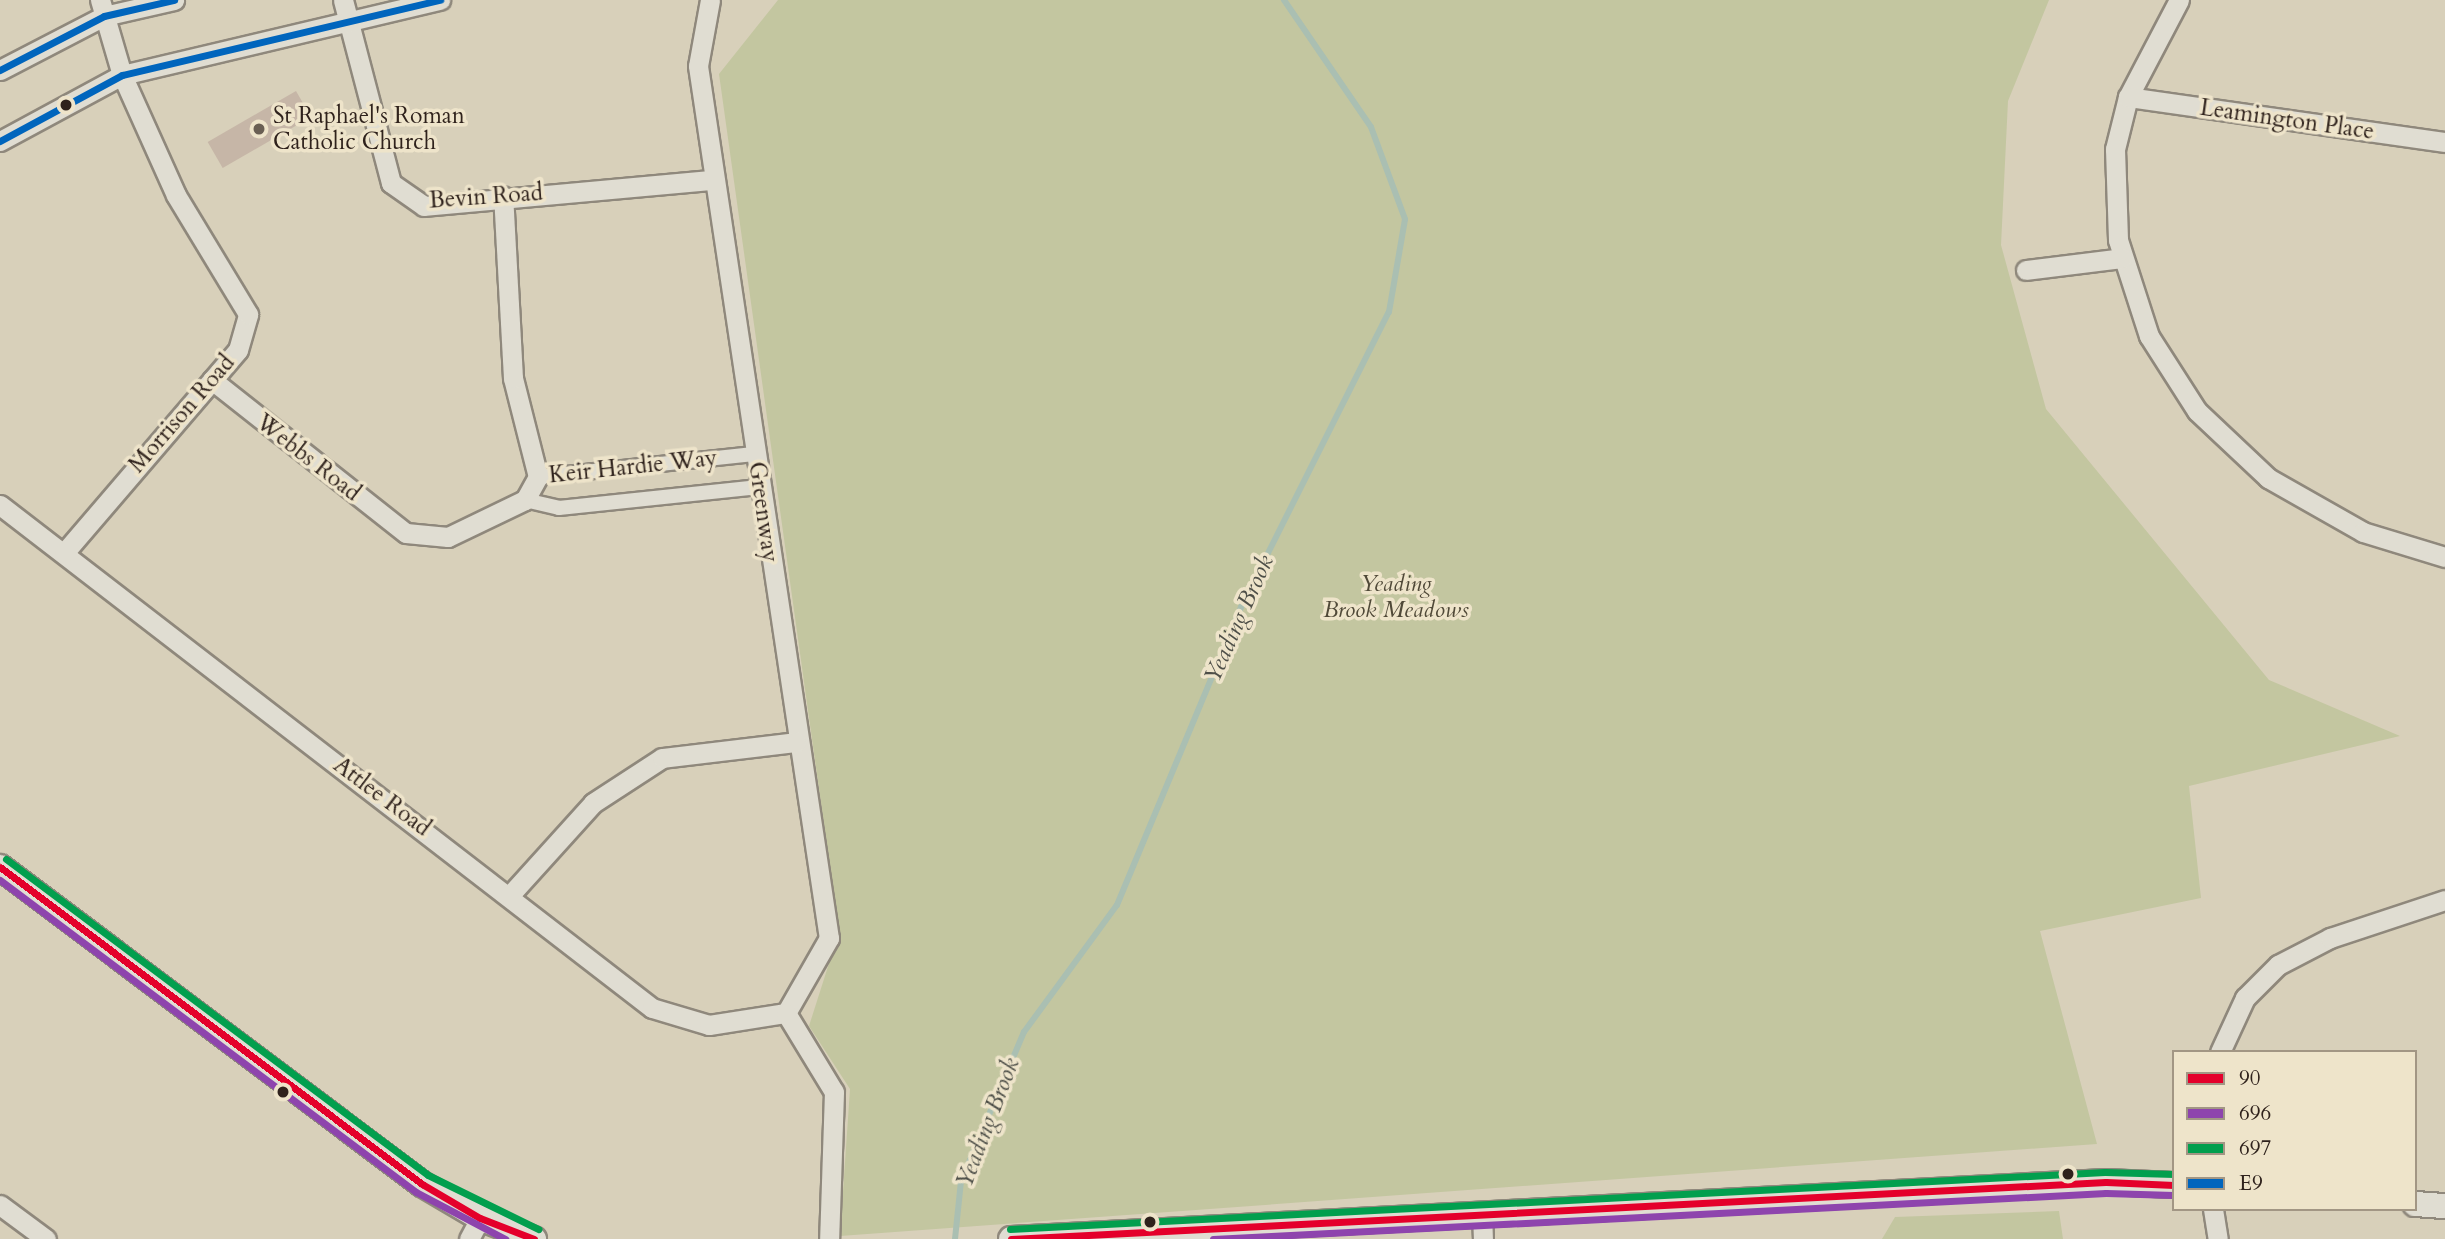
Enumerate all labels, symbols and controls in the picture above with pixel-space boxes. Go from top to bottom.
street label: Leamington Place [2198,94,2376,146]
unlabelled marker [59,98,73,112]
place label: St Raphael's Roman Catholic Church [273,102,465,156]
marker: St Raphael's Roman Catholic Church [251,121,267,137]
street label: Bevin Road [428,179,544,215]
street label: Morrison Road [123,349,241,479]
street label: Webbs Road [250,409,366,507]
street label: Keir Hardie Way [548,444,718,490]
street label: Greenway [742,460,784,564]
water label: Yeading Brook [1198,551,1280,687]
park label: Yeading Brook Meadows [1323,570,1469,624]
street label: Attlee Road [328,752,436,842]
legend [2172,1050,2417,1211]
water label: Yeading Brook [950,1054,1026,1192]
text: 90 [2239,1064,2261,1093]
unlabelled marker [276,1085,290,1099]
text: 696 [2239,1099,2271,1128]
text: 697 [2239,1134,2271,1163]
unlabelled marker [2061,1167,2075,1181]
text: E9 [2239,1169,2263,1198]
unlabelled marker [1143,1215,1157,1229]

